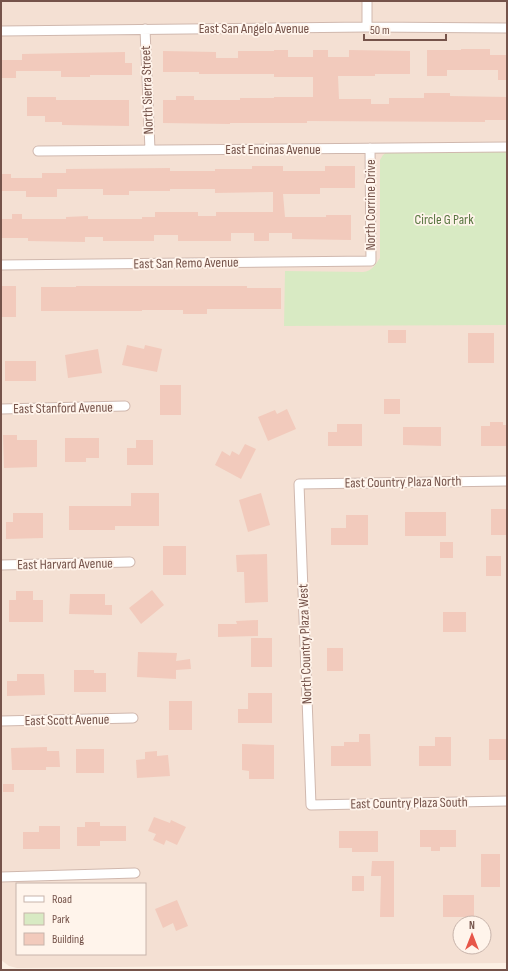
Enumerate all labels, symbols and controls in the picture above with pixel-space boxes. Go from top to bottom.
scale bar [364,16,446,42]
street label: East San Angelo Avenue [199,20,309,37]
text: 50 m [370,23,390,38]
street label: North Sierra Street [137,45,157,135]
street label: East Encinas Avenue [225,141,321,158]
street label: North Corrine Drive [362,159,379,251]
park label: Circle G Park [415,211,474,228]
street label: East San Remo Avenue [133,254,239,272]
street label: East Stanford Avenue [13,399,113,417]
street label: East Country Plaza North [344,472,462,492]
street label: East Harvard Avenue [17,555,113,573]
street label: North Country Plaza West [294,584,316,704]
street label: East Scott Avenue [24,711,110,729]
street label: East Country Plaza South [350,793,468,813]
legend [16,883,146,955]
text: Road [52,892,72,907]
text: Park [52,912,70,927]
north arrow [452,915,492,955]
text: N [469,919,475,932]
text: Building [52,932,84,947]

